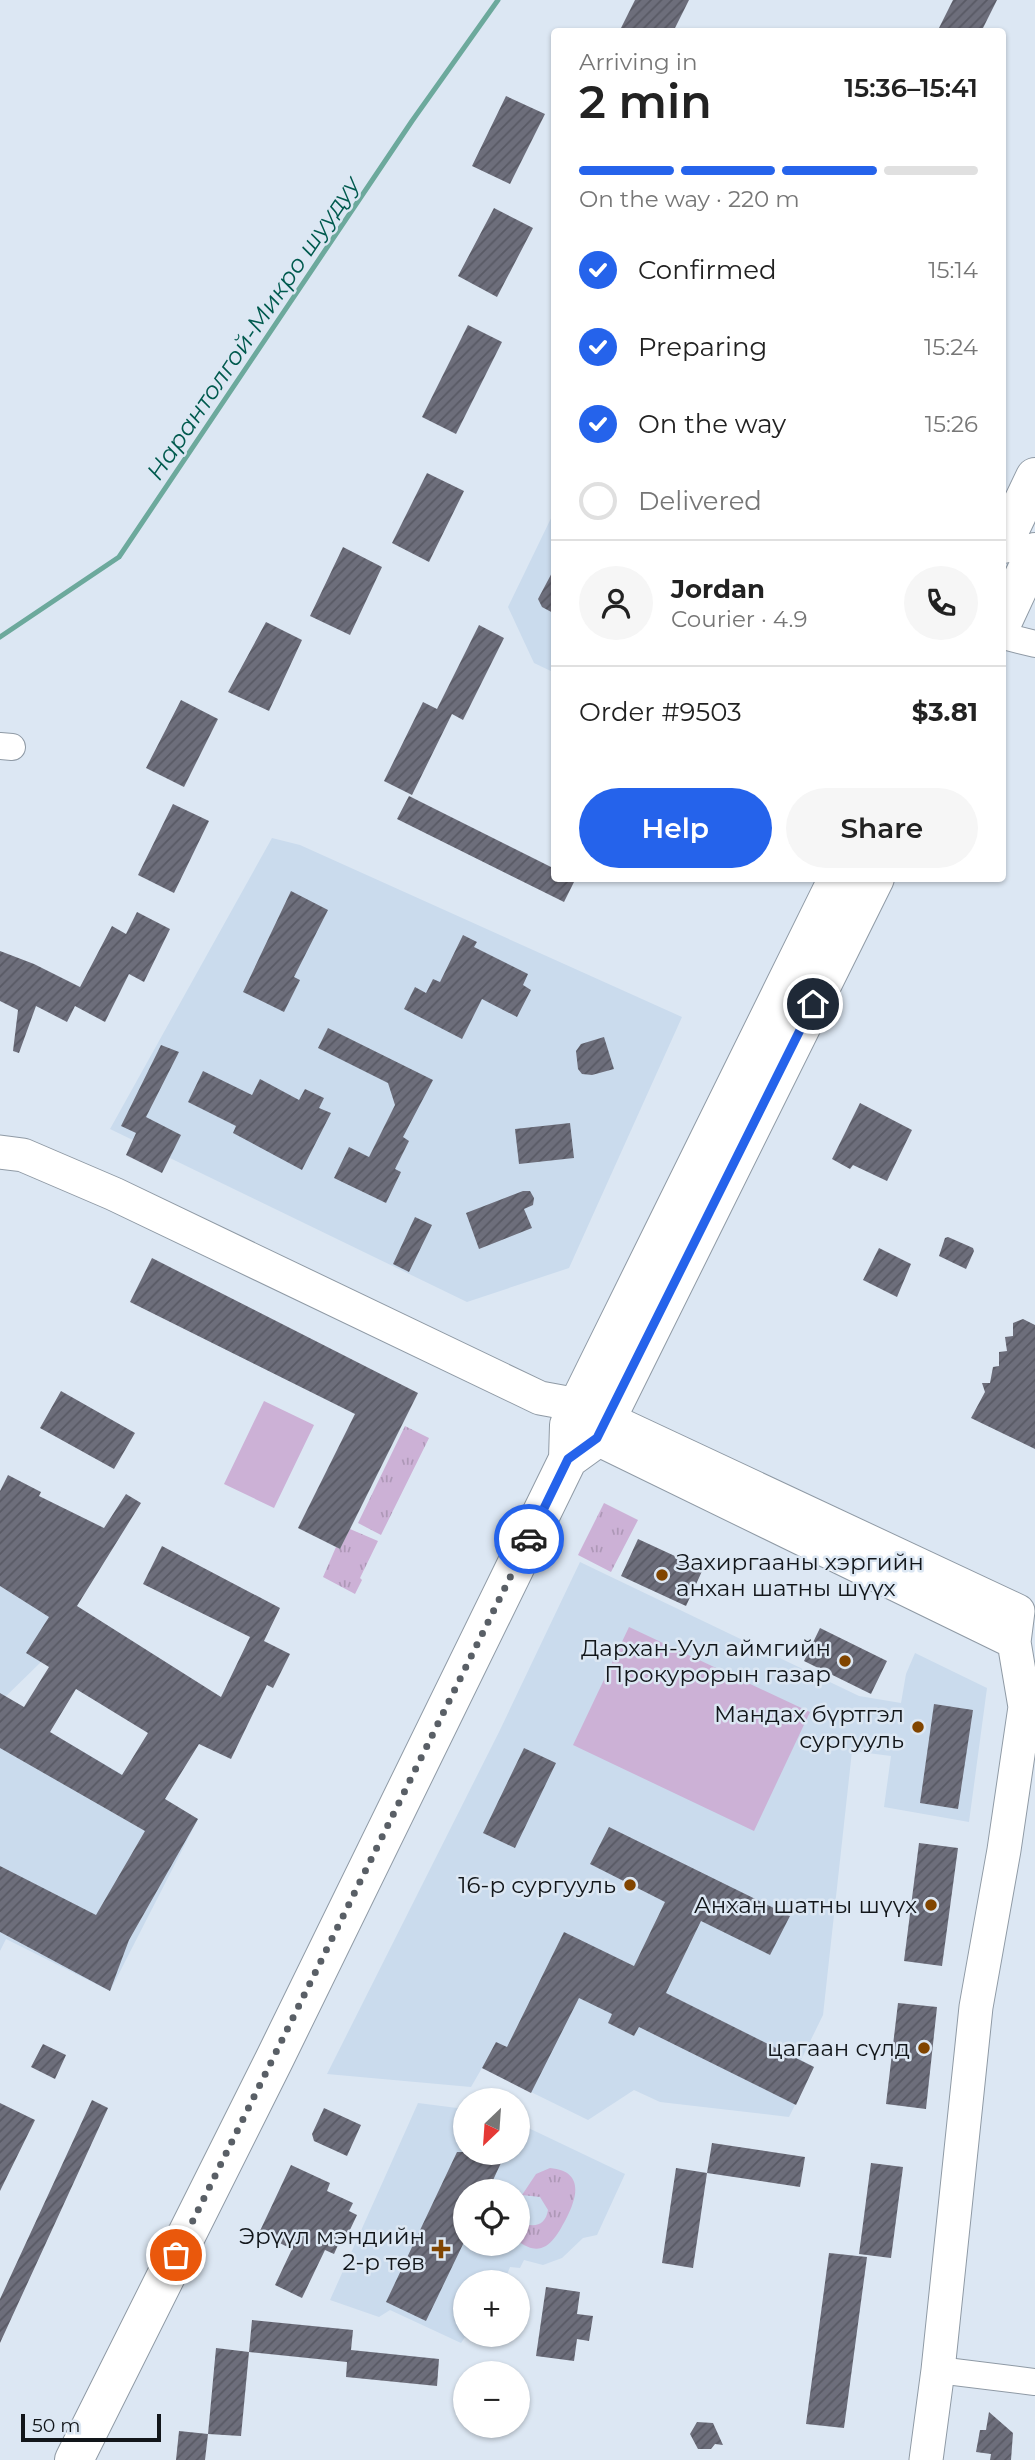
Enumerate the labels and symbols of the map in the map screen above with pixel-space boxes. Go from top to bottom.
water label: Нарантолгой-Микро шуудуу [140,169,367,485]
pin [783,974,843,1034]
courier [494,1504,564,1574]
place label: Захиргааны хэргийн анхан шатны шүүх [676,1548,924,1602]
marker: Захиргааны хэргийн анхан шатны шүүх [654,1567,670,1583]
place label: Дархан-Уул аймгийн Прокурорын газар [581,1634,831,1688]
marker: Дархан-Уул аймгийн Прокурорын газар [837,1653,853,1669]
place label: Мандах бүртгэл сургууль [714,1700,904,1754]
marker: Мандах бүртгэл сургууль [910,1719,926,1735]
place label: 16-р сургууль [458,1871,616,1899]
marker: 16-р сургууль [622,1877,638,1893]
place label: Анхан шатны шүүх [694,1891,917,1919]
marker: Анхан шатны шүүх [923,1897,939,1913]
place label: цагаан сүлд [767,2034,910,2062]
marker: цагаан сүлд [916,2040,932,2056]
north arrow [453,2088,530,2165]
place label: Эрүүл мэндийн 2-р төв [239,2222,425,2276]
pin [146,2225,206,2285]
marker: Эрүүл мэндийн 2-р төв [431,2239,451,2259]
scale bar [21,2411,161,2443]

